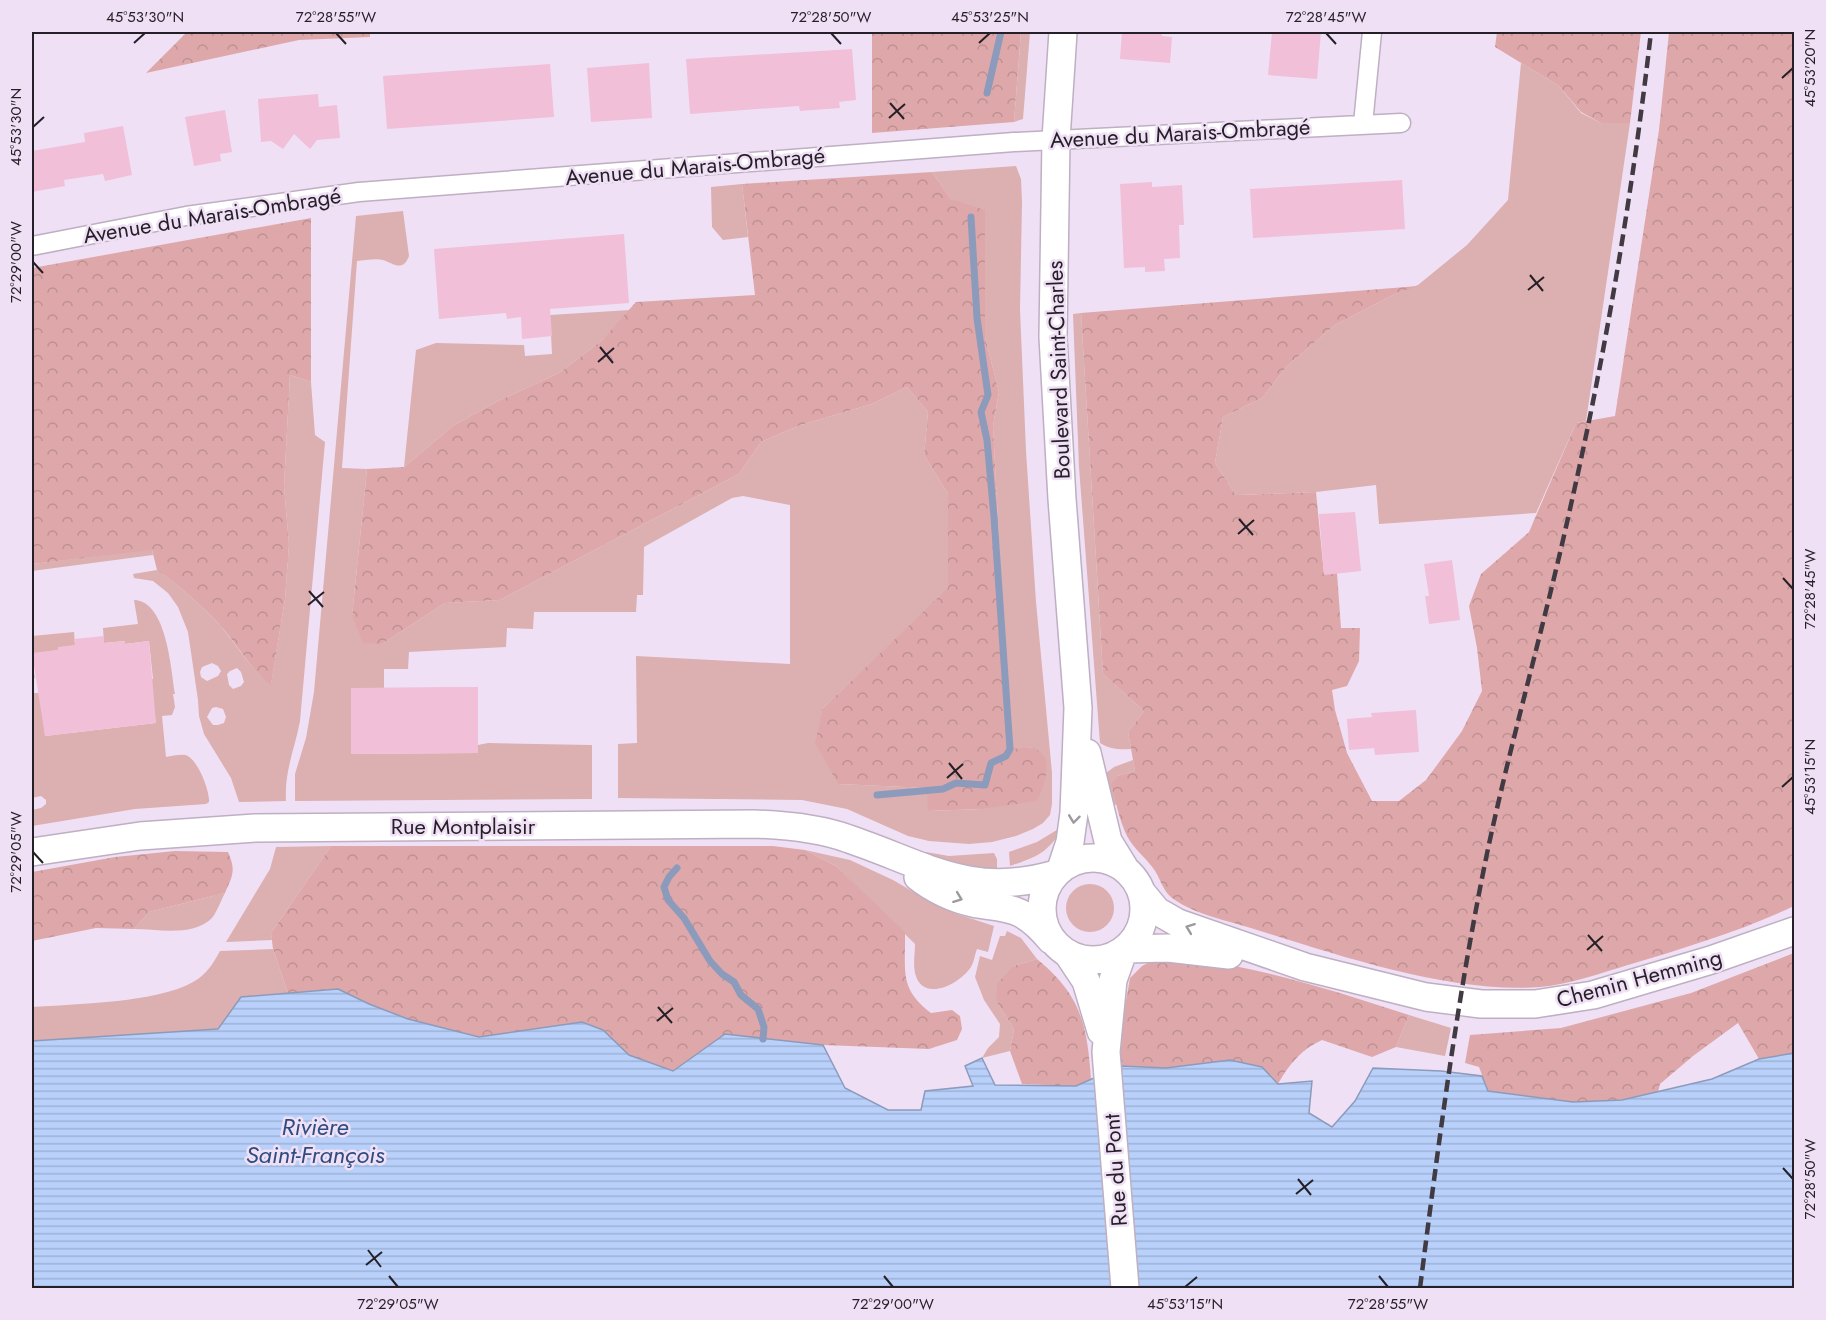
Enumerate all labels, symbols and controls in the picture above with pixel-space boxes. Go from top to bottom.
text: 45°53'30"N [106,6,184,28]
text: 72°28'55"W [296,6,376,28]
text: 72°28'50"W [791,6,872,28]
text: 45°53'25"N [951,6,1029,28]
text: 72°28'45"W [1286,6,1366,28]
text: 45°53'20"N [1799,29,1821,107]
text: 45°53'30"N [5,88,27,166]
street label: Avenue du Marais-Ombragé [1049,110,1311,156]
street label: Avenue du Marais-Ombragé [564,139,826,193]
street label: Avenue du Marais-Ombragé [81,179,343,251]
text: 72°29'00"W [5,221,27,303]
street label: Boulevard Saint-Charles [1038,260,1078,480]
text: 72°28'45"W [1799,549,1821,629]
text: 45°53'15"N [1799,739,1821,815]
street label: Rue Montplaisir [391,810,536,842]
text: 72°29'05"W [5,811,27,893]
one-way arrow [1068,814,1080,824]
one-way arrow [952,891,963,903]
one-way arrow [1185,923,1196,935]
street label: Chemin Hemming [1553,941,1725,1015]
water label: Rivière Saint-François [246,1109,385,1172]
street label: Rue du Pont [1095,1112,1135,1227]
text: 72°28'50"W [1799,1138,1821,1219]
text: 72°29'05"W [357,1293,439,1315]
text: 72°29'00"W [852,1293,934,1315]
text: 45°53'15"N [1147,1293,1223,1315]
text: 72°28'55"W [1348,1293,1428,1315]

